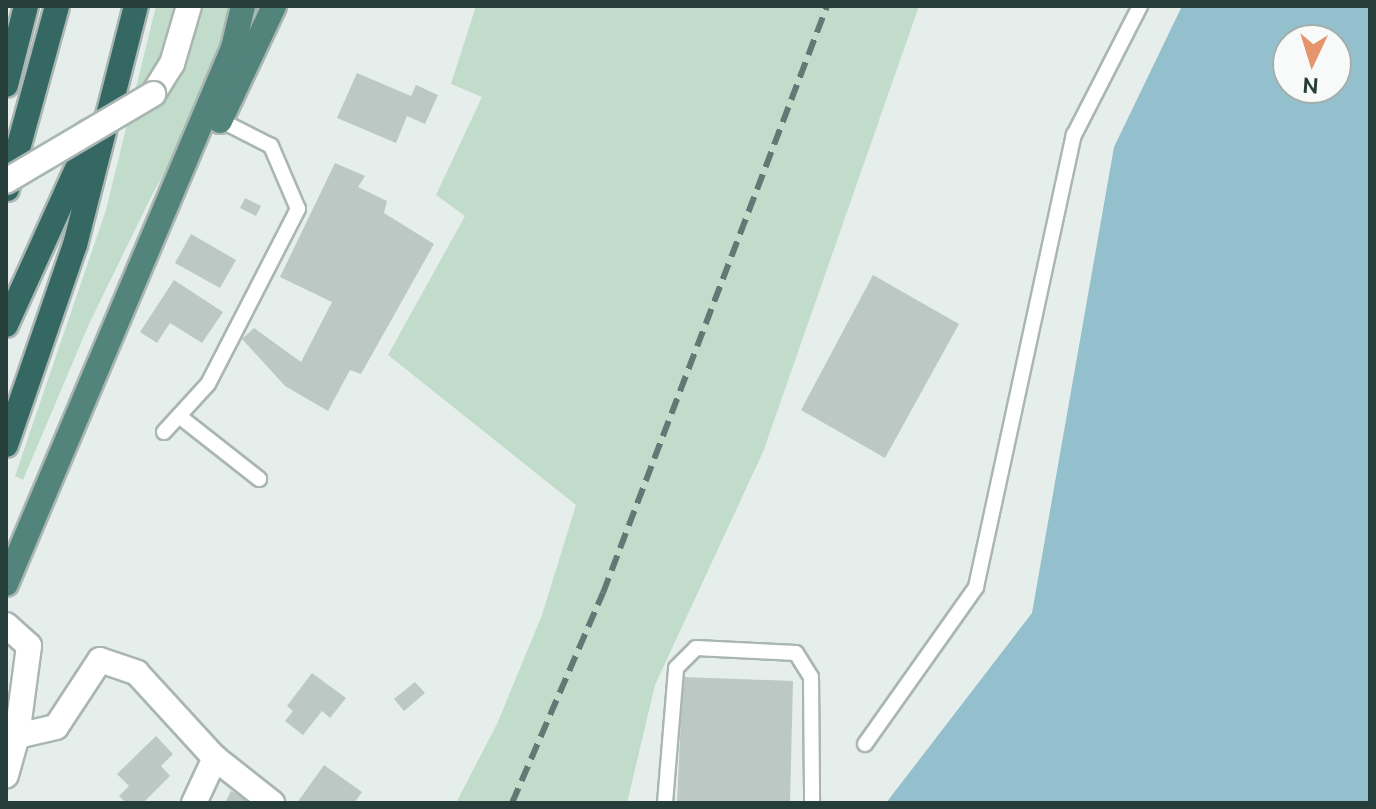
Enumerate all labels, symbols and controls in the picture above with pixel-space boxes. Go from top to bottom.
north arrow [1272,24,1352,104]
text: N [1301,73,1320,99]

